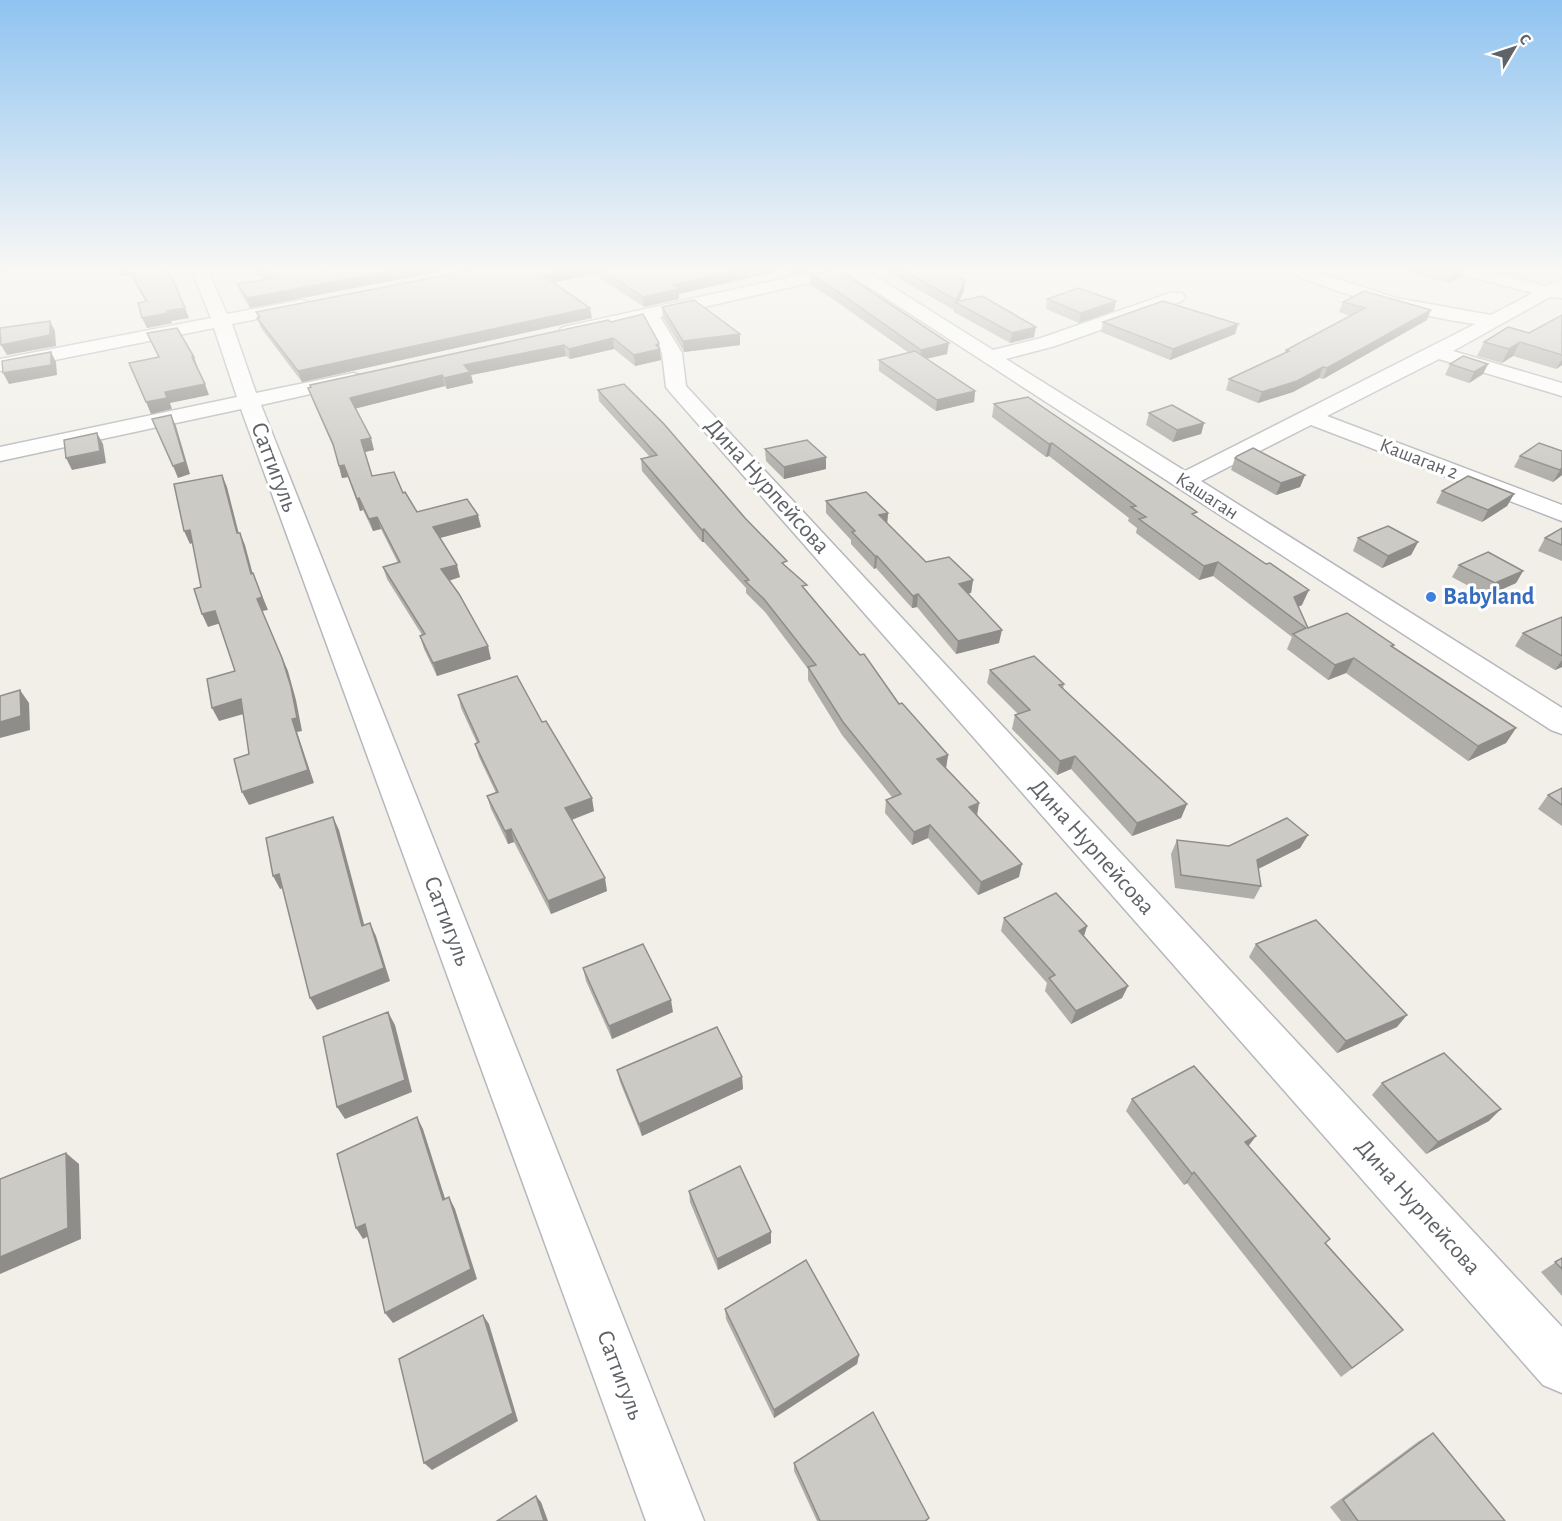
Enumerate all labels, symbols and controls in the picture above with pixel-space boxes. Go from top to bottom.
north arrow [1484,18,1544,78]
text: С [1516,31,1534,48]
street label: Дина Нурпейсова [700,414,834,559]
street label: Саттигуль [246,419,302,515]
street label: Кашаган 2 [1377,435,1461,483]
street label: Кашаган [1172,469,1242,523]
place label: Babyland [1443,585,1535,609]
marker: Babyland [1424,590,1438,604]
street label: Дина Нурпейсова [1025,775,1159,920]
street label: Саттигуль [419,873,475,969]
street label: Дина Нурпейсова [1351,1135,1485,1280]
street label: Саттигуль [592,1327,648,1423]

